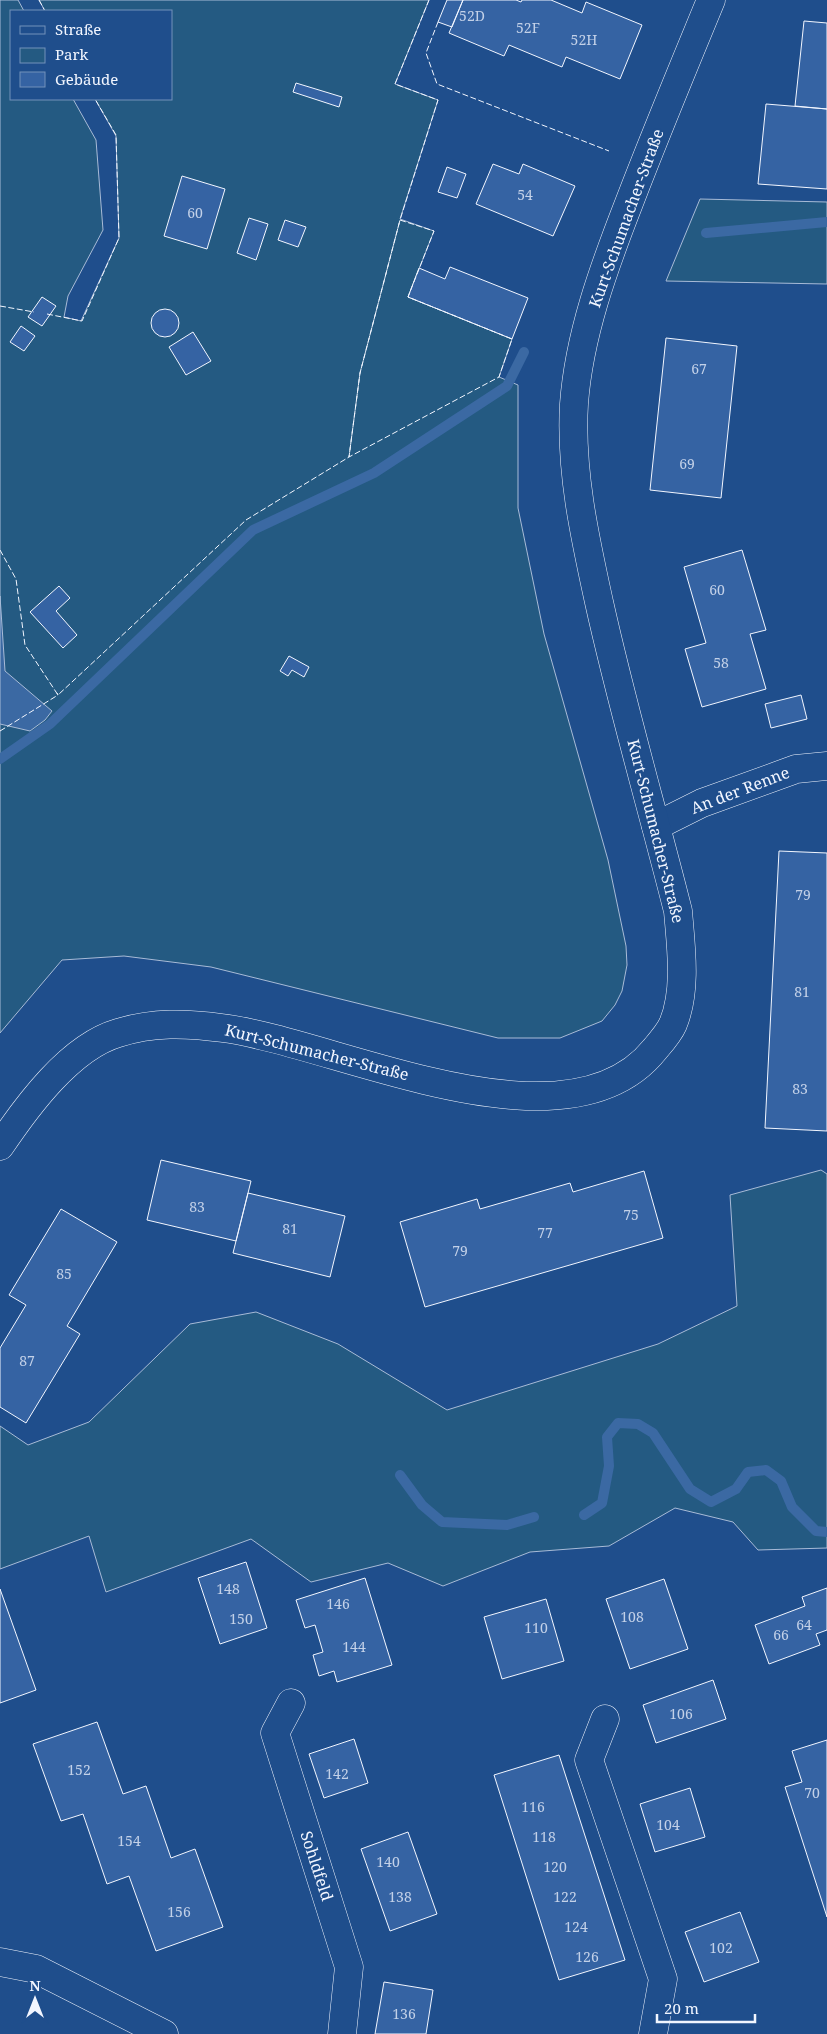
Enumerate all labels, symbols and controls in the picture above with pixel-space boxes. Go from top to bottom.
house number: 52D [459,6,485,25]
legend [10,10,172,100]
house number: 52F [516,18,540,37]
text: Straße [55,19,101,39]
house number: 52H [571,30,597,49]
text: Park [55,44,89,64]
text: Gebäude [55,69,118,89]
street label: Kurt-Schumacher-Straße [583,126,669,310]
house number: 54 [517,185,533,204]
house number: 60 [187,203,203,222]
house number: 67 [691,359,707,378]
house number: 69 [679,454,695,473]
house number: 60 [709,580,725,599]
house number: 58 [713,653,729,672]
street label: Kurt-Schumacher-Straße [622,737,690,925]
street label: An der Renne [687,761,793,819]
house number: 79 [795,885,811,904]
house number: 81 [794,982,810,1001]
street label: Kurt-Schumacher-Straße [223,1018,411,1086]
house number: 83 [792,1079,808,1098]
house number: 83 [189,1197,205,1216]
house number: 75 [623,1205,639,1224]
house number: 81 [282,1219,298,1238]
house number: 77 [537,1223,553,1242]
house number: 79 [452,1241,468,1260]
house number: 85 [56,1264,72,1283]
house number: 87 [19,1351,35,1370]
house number: 148 [216,1579,240,1598]
house number: 146 [326,1594,350,1613]
house number: 108 [620,1607,644,1626]
house number: 150 [229,1609,253,1628]
house number: 64 [796,1615,812,1634]
house number: 110 [524,1618,548,1637]
house number: 66 [773,1625,789,1644]
house number: 144 [342,1637,366,1656]
house number: 106 [669,1704,693,1723]
house number: 152 [67,1760,91,1779]
house number: 142 [325,1764,349,1783]
house number: 70 [804,1783,820,1802]
house number: 116 [521,1797,545,1816]
house number: 104 [656,1815,680,1834]
house number: 118 [532,1827,556,1846]
street label: Sohldfeld [295,1828,339,1904]
house number: 154 [117,1831,141,1850]
house number: 140 [376,1852,400,1871]
house number: 120 [543,1857,567,1876]
house number: 138 [388,1887,412,1906]
house number: 122 [553,1887,577,1906]
house number: 156 [167,1902,191,1921]
house number: 124 [564,1917,588,1936]
house number: 102 [709,1938,733,1957]
house number: 126 [575,1947,599,1966]
north arrow [10,1974,60,2024]
text: N [29,1976,41,1995]
scale bar [657,1992,754,2024]
text: 20 m [664,1998,699,2018]
house number: 136 [392,2004,416,2023]

